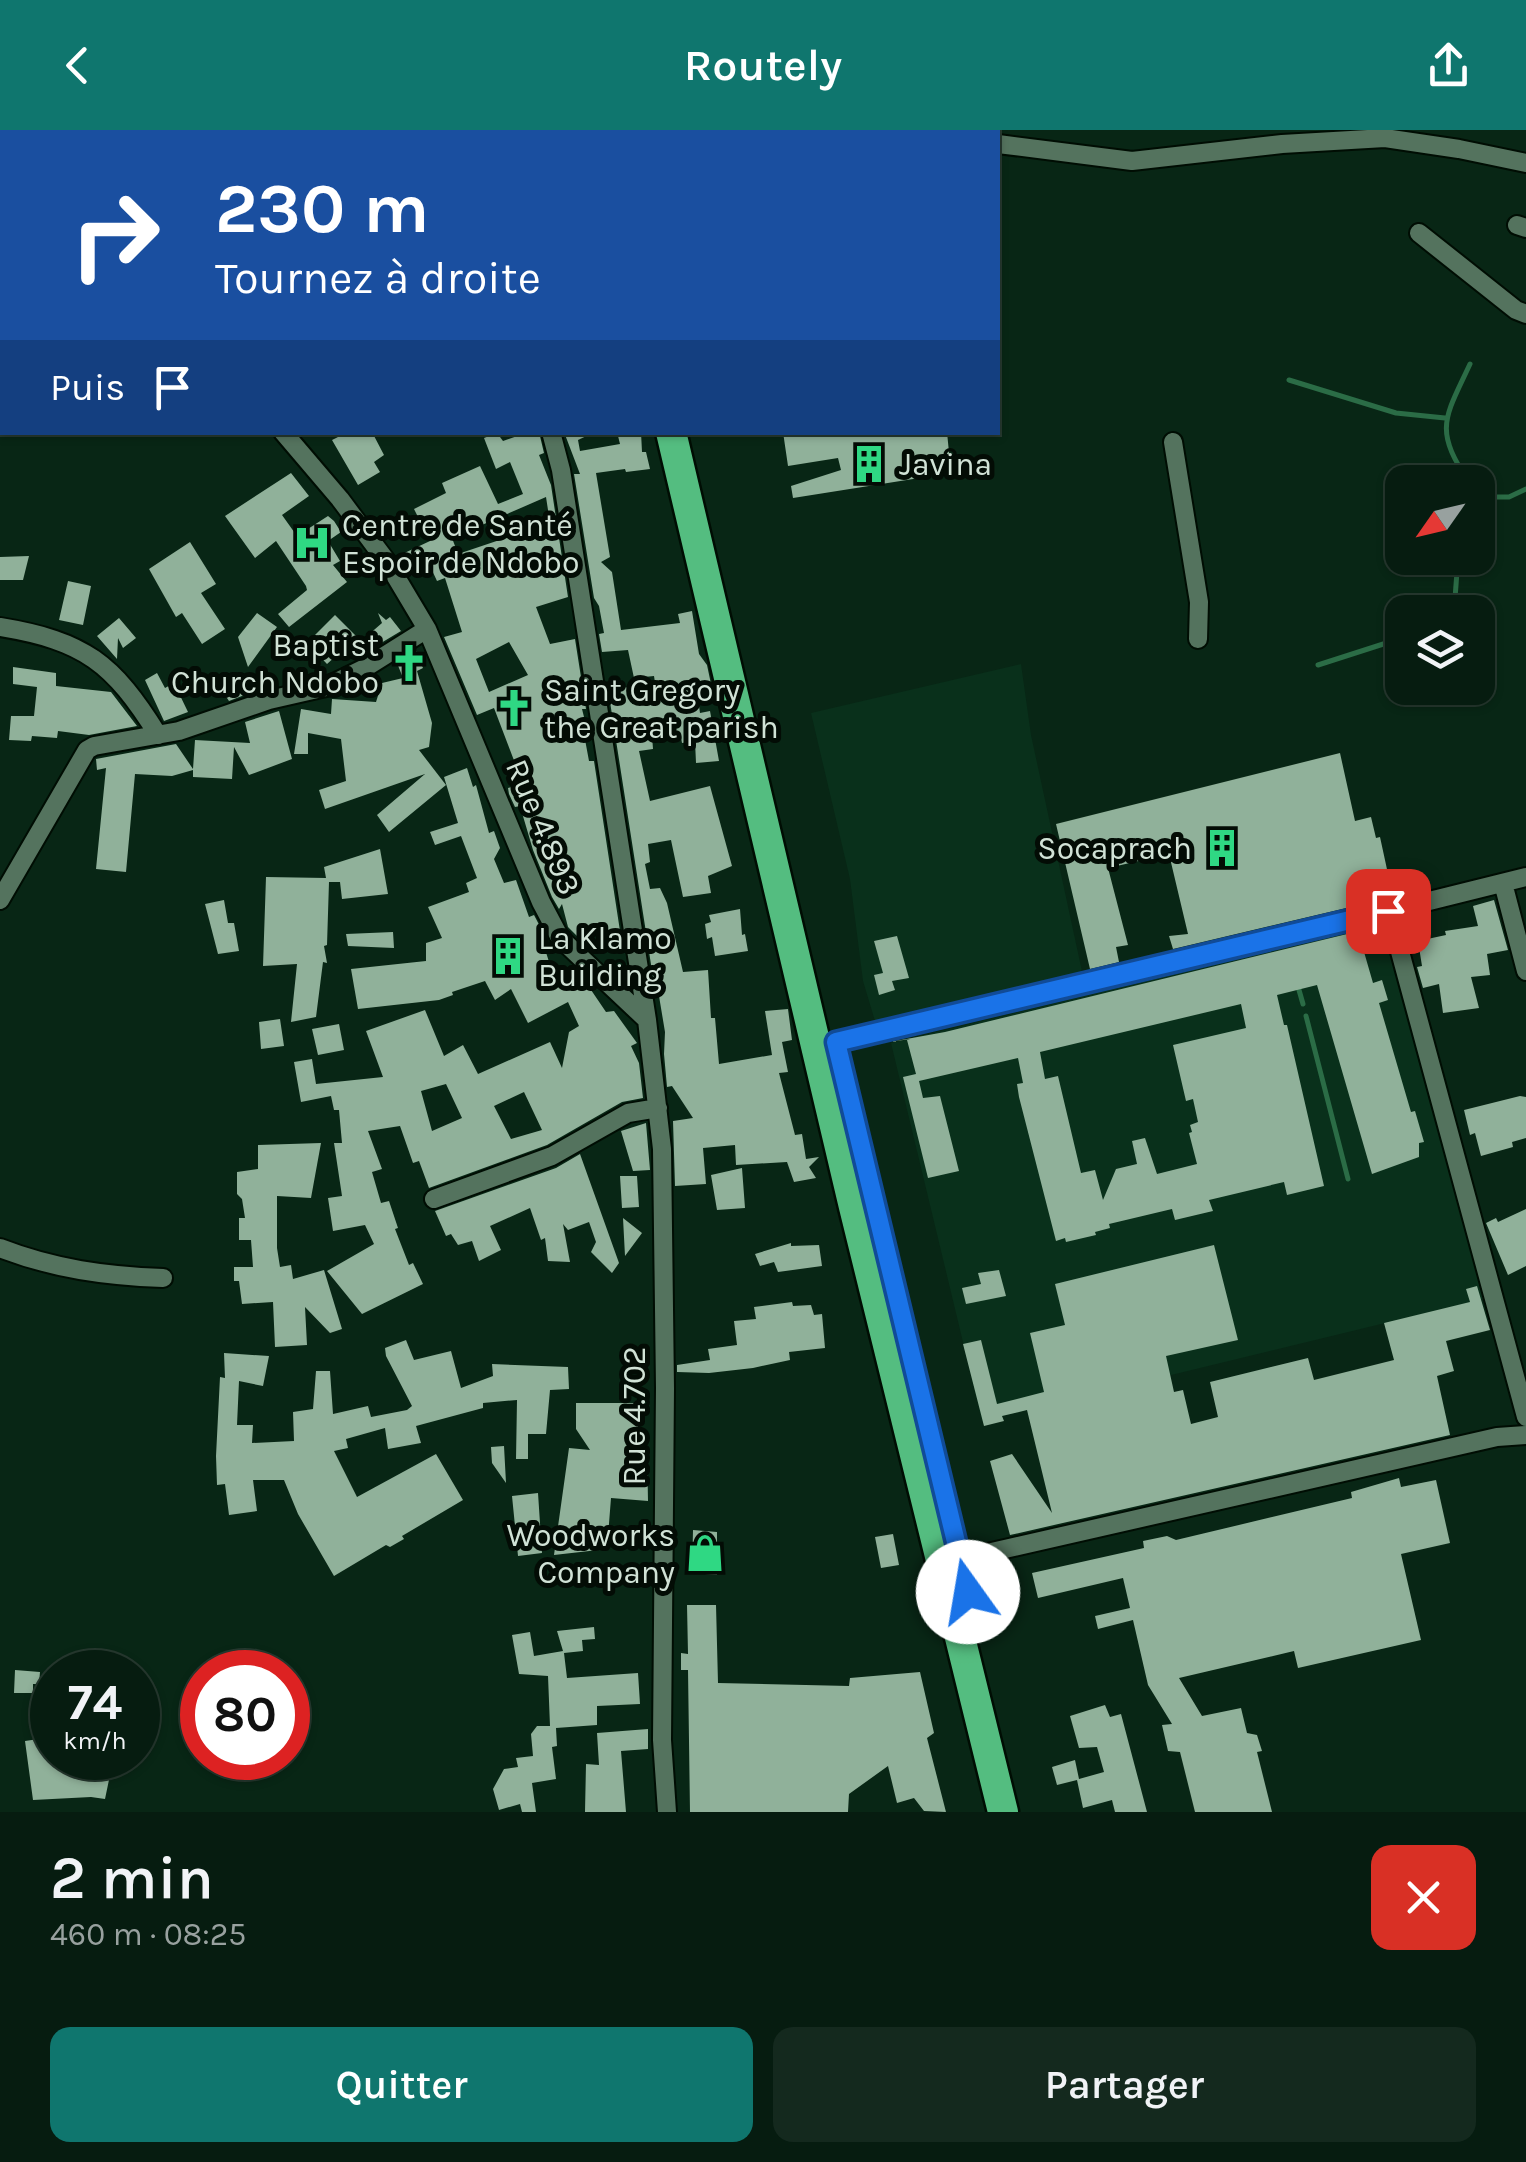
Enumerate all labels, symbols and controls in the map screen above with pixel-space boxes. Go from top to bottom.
icon: back [50,38,105,93]
icon: share [1421,38,1476,93]
text: Routely [684,39,842,91]
text: 230 m [215,168,429,250]
icon: right [50,170,180,300]
text: Tournez à droite [215,252,541,304]
icon: arrive [145,360,200,415]
text: Puis [50,365,125,410]
building icon: Javina [848,443,890,485]
place label: Javina [899,446,992,483]
north arrow [1385,465,1495,575]
map controls [1385,465,1495,705]
place label: Centre de Santé Espoir de Ndobo [342,507,579,581]
hospital icon: Centre de Santé Espoir de Ndobo [291,522,333,564]
button: layers [1385,595,1495,705]
place label: Baptist Church Ndobo [171,627,379,701]
church icon: Baptist Church Ndobo [388,642,430,684]
place label: Saint Gregory the Great parish [544,672,779,746]
church icon: Saint Gregory the Great parish [493,687,535,729]
street label: Rue 4.893 [498,754,588,900]
building icon: Socaprach [1201,827,1243,869]
place label: Socaprach [1037,830,1192,867]
pin [1346,869,1431,954]
icon: arrive [1361,884,1416,939]
place label: La Klamo Building [538,920,672,994]
building icon: La Klamo Building [487,935,529,977]
street label: Rue 4.702 [616,1346,653,1486]
place label: Woodworks Company [506,1517,675,1591]
shop icon: Woodworks Company [684,1532,726,1574]
position arrow [916,1540,1020,1644]
speed limit sign: 80 [180,1650,310,1780]
text: 74 [68,1673,122,1732]
text: km/h [63,1726,127,1755]
text: 2 min [50,1843,214,1913]
button: close [1371,1845,1476,1950]
text: 460 m · 08:25 [50,1916,246,1953]
button: Quitter [50,2027,753,2142]
button: Partager [773,2027,1476,2142]

